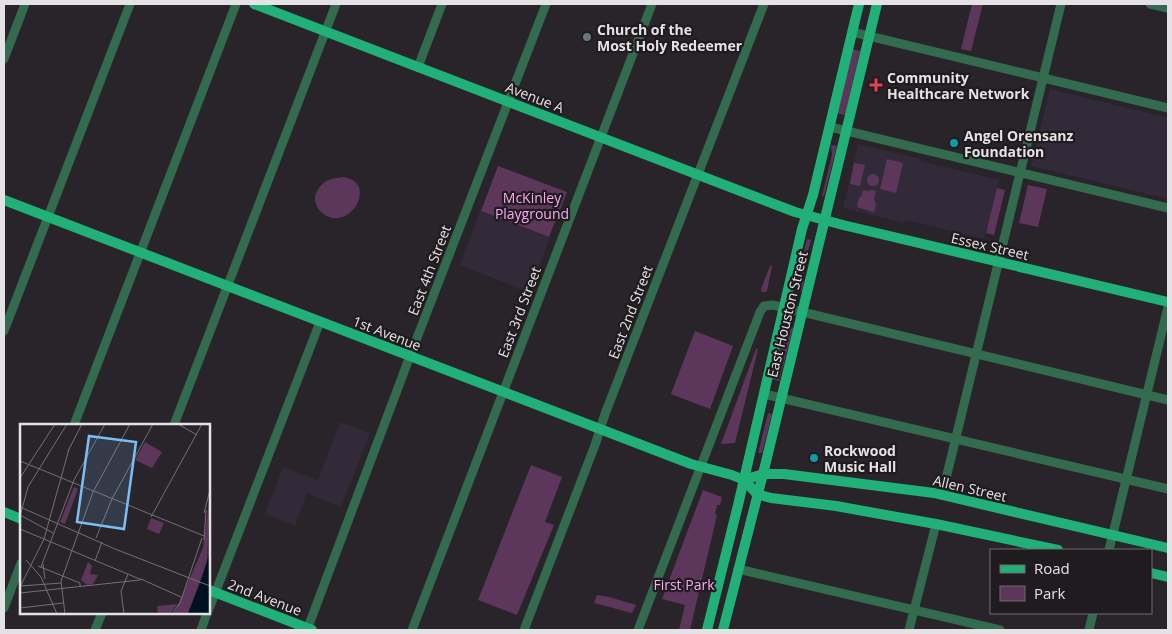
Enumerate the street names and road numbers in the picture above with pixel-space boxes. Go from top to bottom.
street label: Avenue A [503,77,567,117]
street label: East 4th Street [403,222,455,318]
street label: Essex Street [949,228,1031,264]
street label: East Houston Street [762,249,812,379]
street label: East 2nd Street [603,262,657,362]
street label: East 3rd Street [493,264,545,360]
street label: 1st Avenue [350,311,424,355]
street label: Allen Street [931,470,1009,506]
street label: 2nd Avenue [225,574,305,620]

